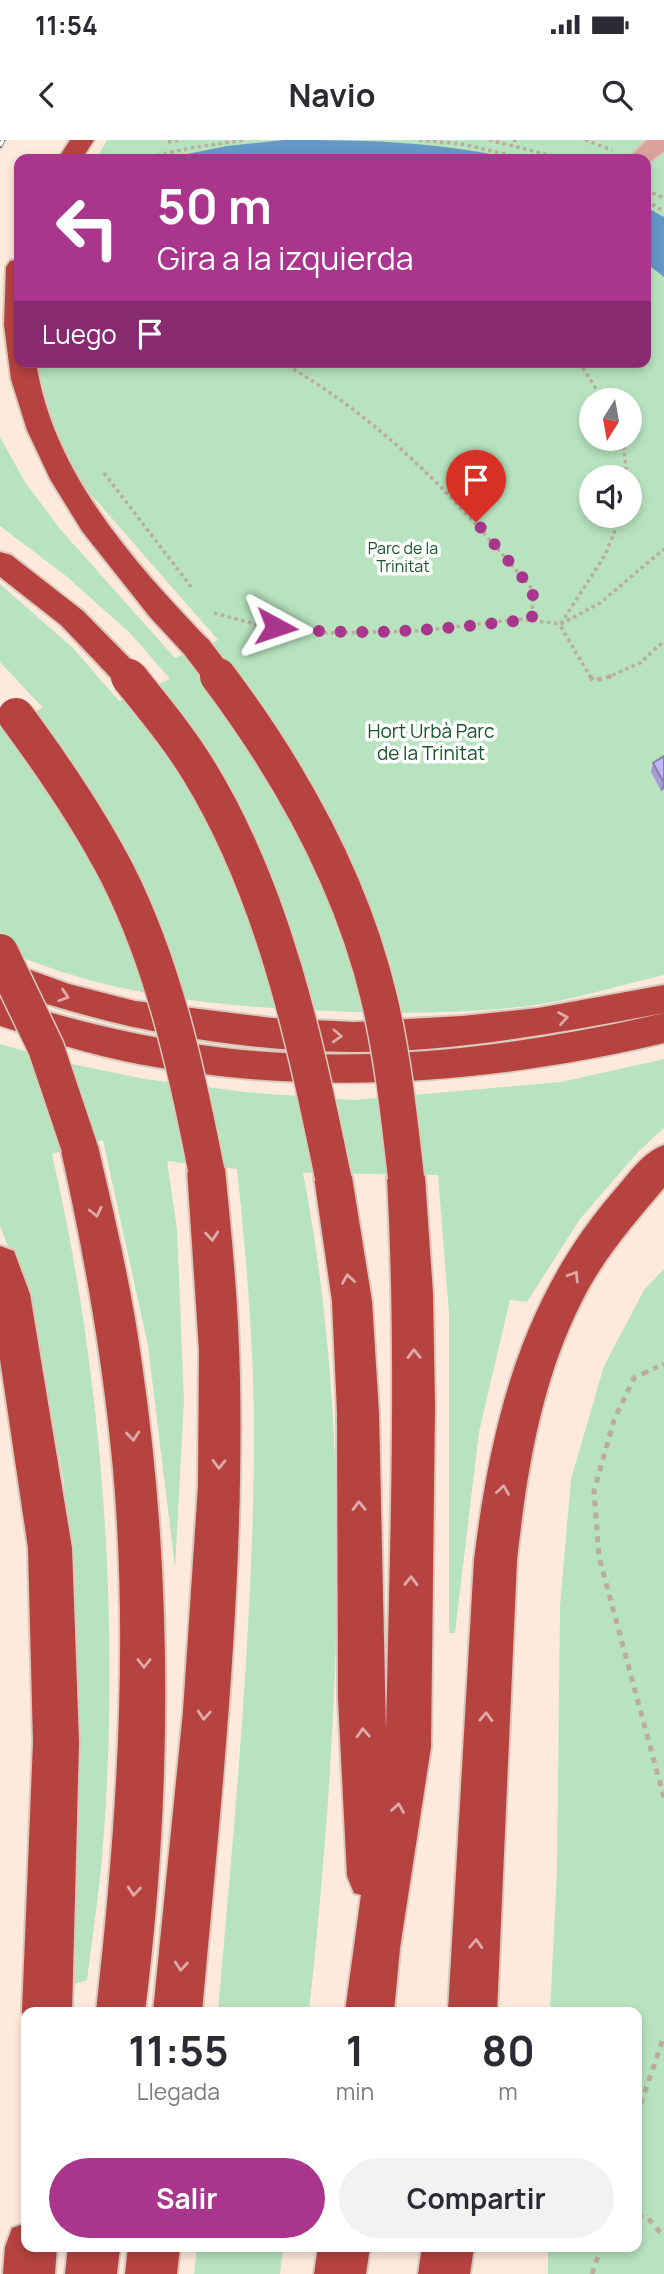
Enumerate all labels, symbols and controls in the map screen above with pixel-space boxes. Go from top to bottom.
text: 11:54 [35,7,98,43]
text: Navio [288,73,376,117]
icon: back [28,76,66,114]
icon: search [598,76,636,114]
text: 50 m [157,172,272,239]
icon: left [42,182,133,273]
text: Gira a la izquierda [157,236,413,280]
icon: arrive [131,315,169,353]
text: Luego [42,316,117,352]
north arrow [579,388,642,452]
map controls [579,388,642,528]
pin [446,450,506,522]
icon: arrive [457,461,495,499]
button: sound [579,465,642,528]
park label: Parc de la Trinitat [368,537,438,577]
position arrow [239,590,313,664]
park label: Hort Urbà Parc de la Trinitat [367,718,495,766]
one-way arrow [58,988,70,1002]
one-way arrow [557,1011,569,1026]
one-way arrow [332,1029,343,1044]
one-way arrow [87,1206,102,1218]
one-way arrow [204,1231,219,1242]
one-way arrow [565,1270,578,1283]
one-way arrow [341,1273,356,1285]
one-way arrow [406,1348,421,1359]
one-way arrow [125,1431,140,1442]
one-way arrow [211,1458,226,1469]
one-way arrow [495,1484,510,1496]
one-way arrow [351,1500,367,1511]
one-way arrow [403,1576,419,1586]
one-way arrow [136,1659,152,1669]
one-way arrow [197,1710,212,1721]
one-way arrow [479,1711,494,1722]
one-way arrow [356,1727,371,1738]
one-way arrow [390,1802,405,1814]
one-way arrow [127,1885,142,1896]
one-way arrow [468,1939,483,1950]
one-way arrow [174,1961,189,1972]
text: 11:55 [128,2021,229,2079]
text: 1 [346,2021,364,2079]
text: 80 [481,2021,535,2079]
text: Llegada [137,2075,220,2107]
text: min [336,2075,374,2107]
text: m [498,2075,518,2107]
button: Salir [49,2158,325,2238]
button: Compartir [339,2158,614,2238]

